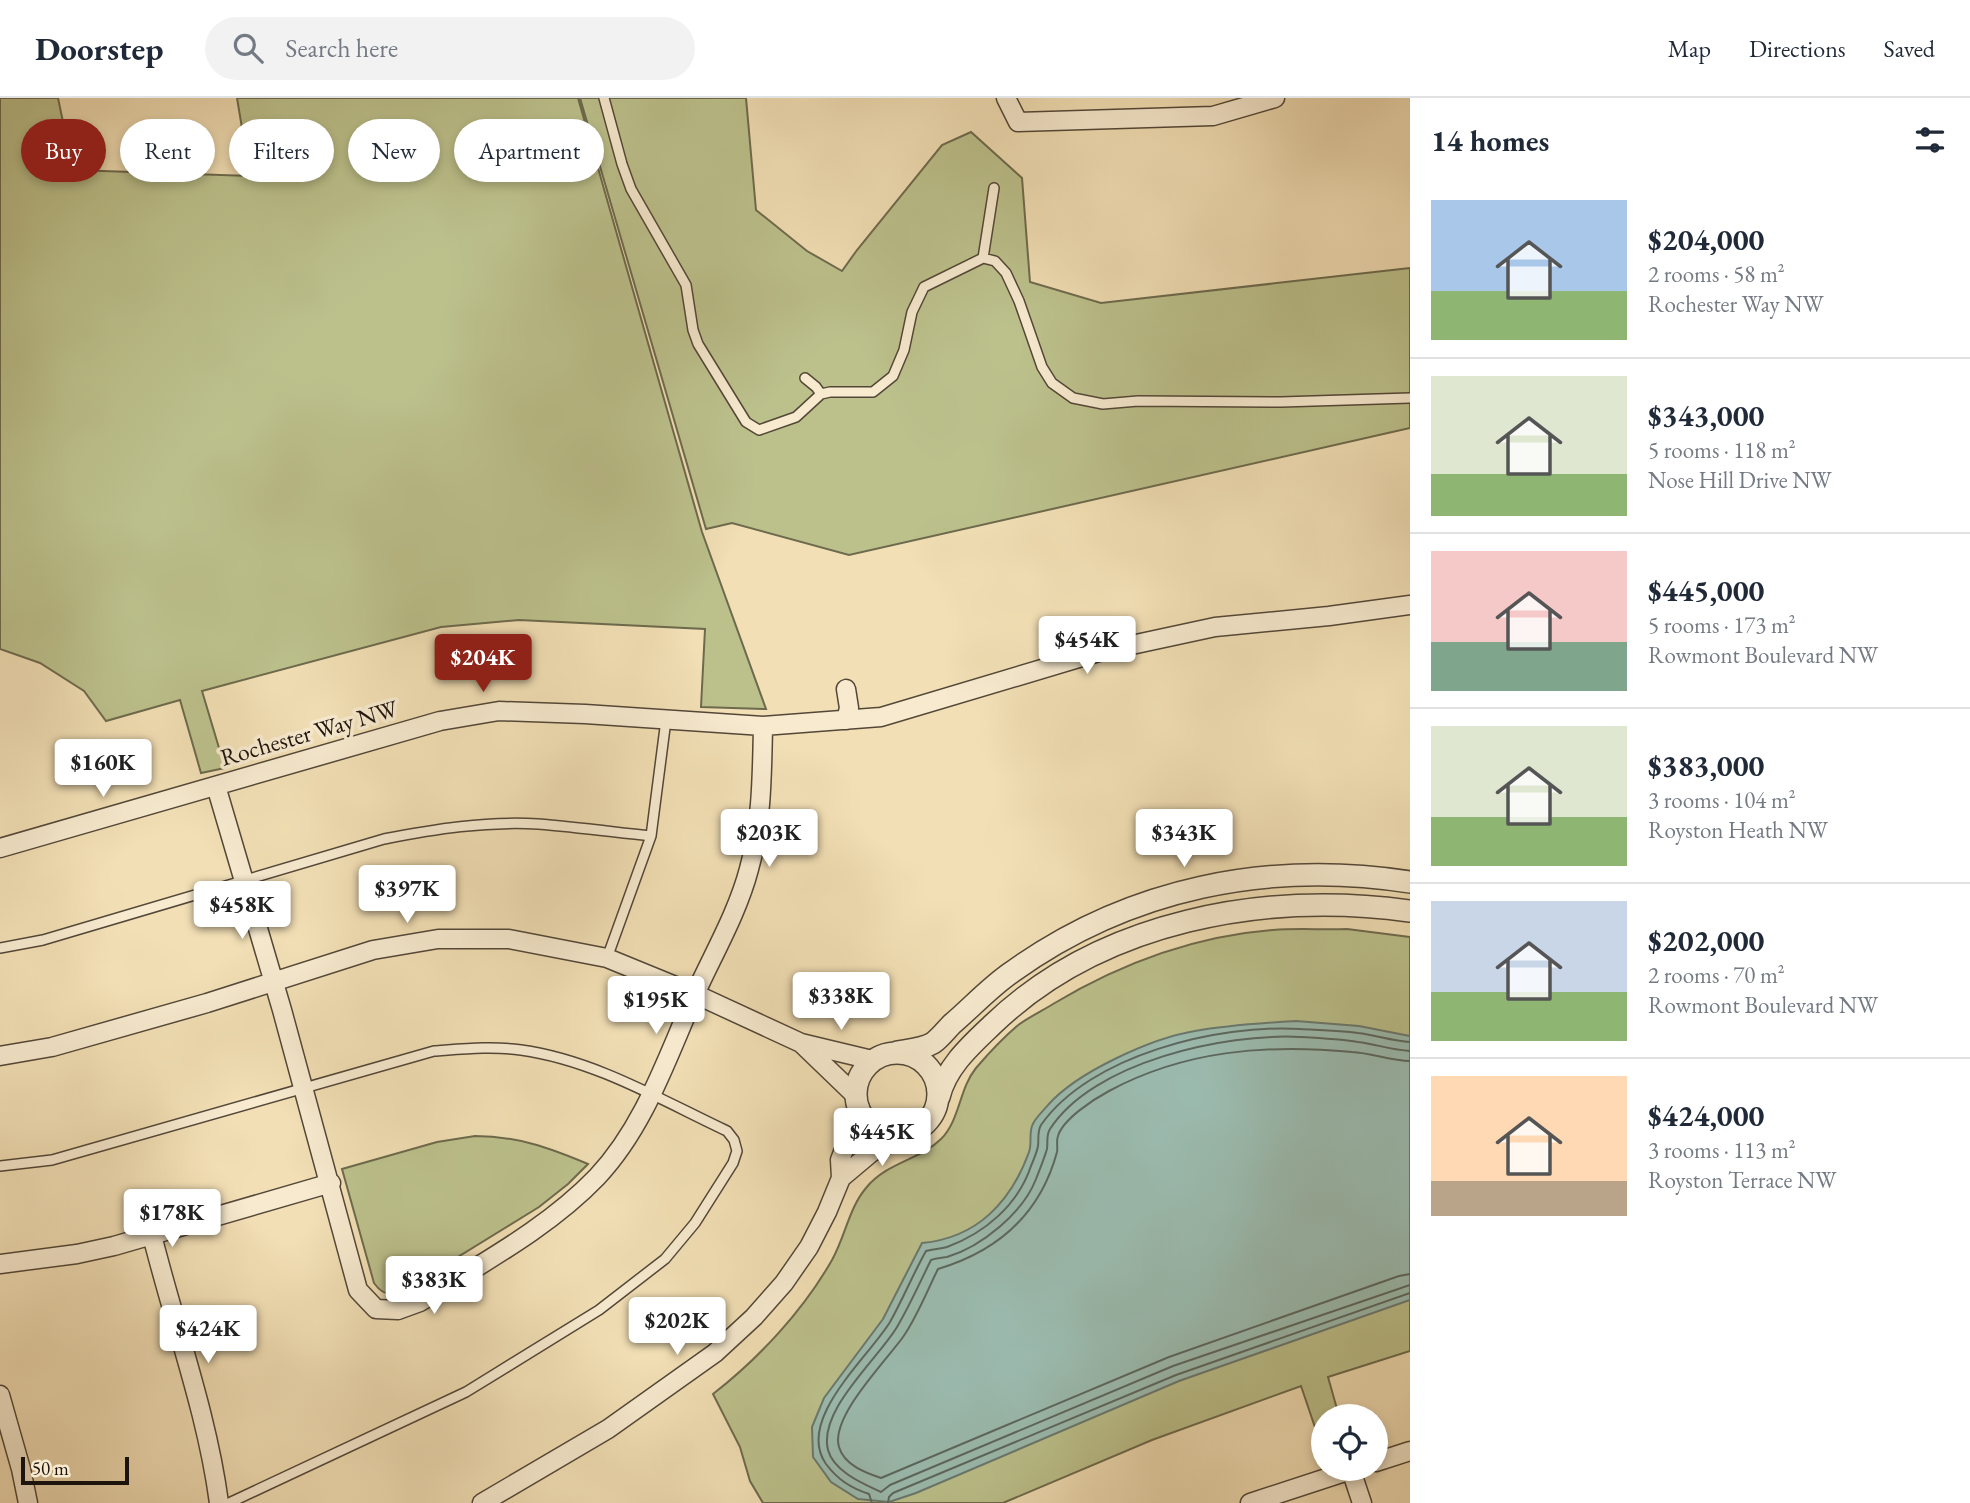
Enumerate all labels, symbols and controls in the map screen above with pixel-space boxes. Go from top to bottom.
search box [205,17,695,80]
text: Doorstep [35,27,163,70]
icon: search [229,29,267,67]
text: Search here [285,31,398,65]
text: Map [1668,33,1711,64]
text: Directions [1749,33,1846,64]
text: Saved [1884,33,1935,64]
chip: Buy [21,119,106,182]
chip: Rent [120,119,215,182]
chip: Filters [229,119,334,182]
chip: New [348,119,440,182]
chip: Apartment [454,119,604,182]
text: 14 homes [1431,121,1549,160]
icon: filters [1911,121,1949,159]
text: $204,000 [1648,220,1764,259]
icon: home [1487,228,1571,312]
text: 2 rooms · 58 m² [1648,259,1785,289]
text: Rochester Way NW [1648,289,1824,319]
text: $343,000 [1648,396,1764,435]
icon: home [1487,404,1571,488]
text: 5 rooms · 118 m² [1648,435,1796,465]
text: Nose Hill Drive NW [1648,465,1832,495]
text: $445,000 [1648,571,1764,610]
icon: home [1487,579,1571,663]
text: 5 rooms · 173 m² [1648,610,1796,640]
pin: $454K [1038,616,1136,676]
text: $454K [1055,624,1119,654]
pin: $204K [434,634,532,694]
text: Rowmont Boulevard NW [1648,640,1878,670]
text: $204K [451,642,515,672]
street label: Rochester Way NW [217,692,402,773]
pin: $160K [54,740,152,799]
text: $383,000 [1648,746,1764,785]
text: $160K [71,747,135,777]
icon: home [1487,754,1571,838]
text: 3 rooms · 104 m² [1648,785,1796,815]
pin: $203K [720,810,818,869]
pin: $343K [1135,810,1233,869]
text: Royston Heath NW [1648,815,1828,845]
text: $203K [737,817,801,847]
text: $343K [1152,817,1216,847]
pin: $397K [358,866,456,925]
text: $397K [375,873,439,903]
pin: $458K [193,882,291,941]
text: $458K [210,889,274,919]
text: $202,000 [1648,921,1764,960]
icon: home [1487,929,1571,1013]
text: 2 rooms · 70 m² [1648,960,1785,990]
pin: $338K [792,972,890,1032]
pin: $195K [607,976,705,1036]
text: $338K [809,980,873,1010]
text: $195K [624,984,688,1014]
text: Rowmont Boulevard NW [1648,990,1878,1020]
text: $424,000 [1648,1096,1764,1135]
icon: home [1487,1104,1571,1188]
pin: $445K [833,1108,931,1168]
text: $445K [850,1116,914,1146]
text: 3 rooms · 113 m² [1648,1135,1796,1165]
text: Royston Terrace NW [1648,1165,1836,1195]
pin: $178K [123,1190,221,1249]
text: $178K [140,1197,204,1227]
pin: $383K [385,1256,483,1316]
text: $383K [402,1264,466,1294]
pin: $202K [628,1298,726,1357]
text: $202K [645,1305,709,1335]
pin: $424K [159,1306,257,1365]
text: $424K [176,1313,240,1343]
map controls [1311,1404,1388,1481]
button: locate [1311,1404,1388,1481]
scale bar [21,1454,130,1486]
text: 50 m [32,1456,69,1481]

